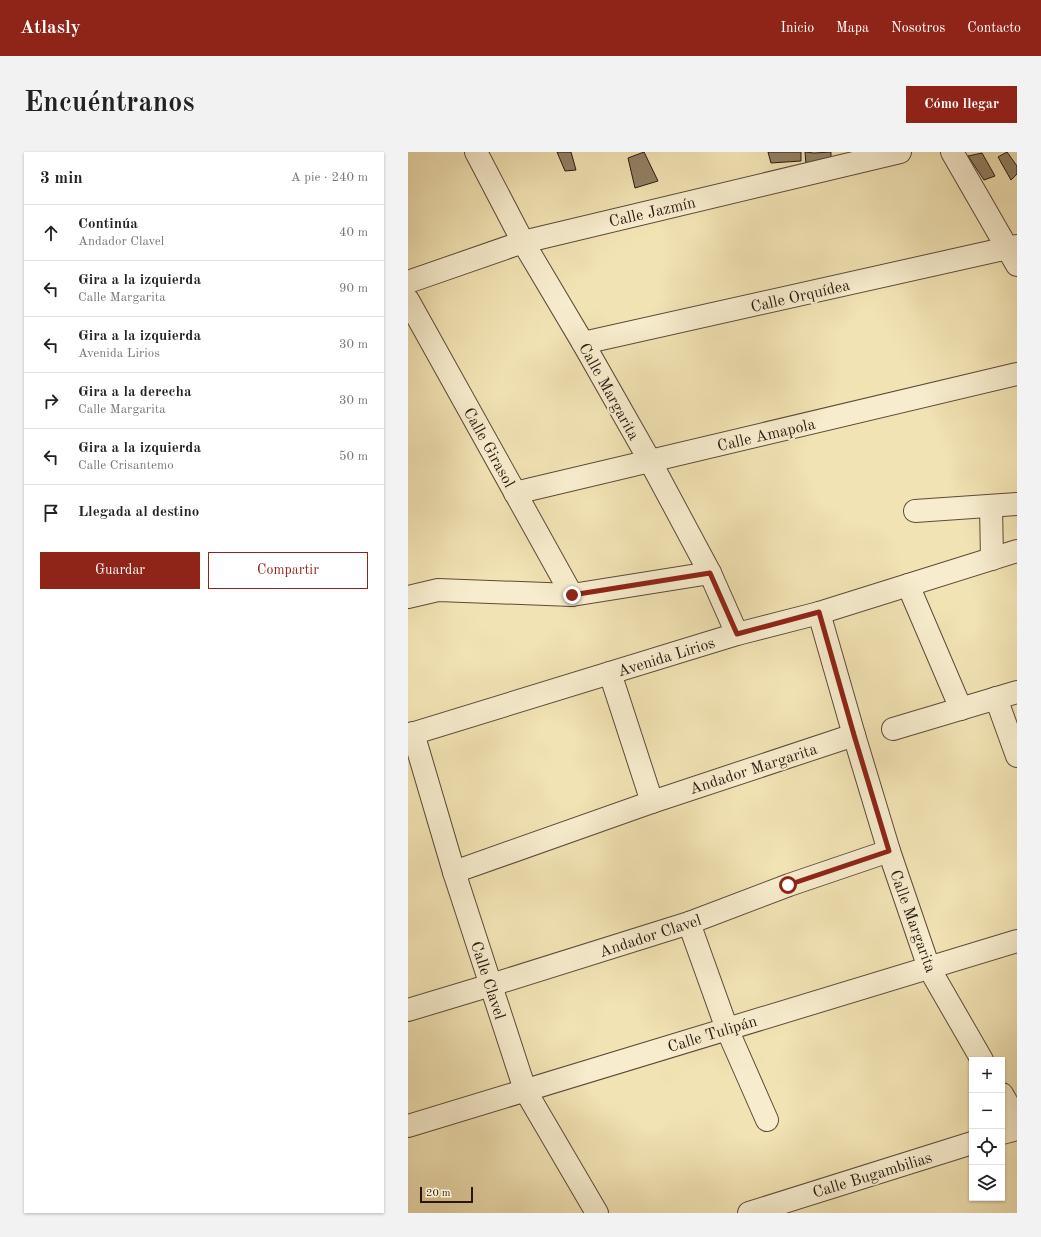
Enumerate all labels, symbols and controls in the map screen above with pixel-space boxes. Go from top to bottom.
text: Atlasly [20,19,81,38]
text: Inicio [780,21,814,35]
text: Mapa [836,21,869,35]
text: Nosotros [891,21,945,35]
text: Contacto [967,21,1021,35]
button: Cómo llegar [906,86,1017,123]
text: Encuéntranos [24,90,194,118]
text: 3 min [40,170,83,187]
text: A pie · 240 m [291,171,368,184]
street label: Calle Jazmín [608,195,698,231]
text: Continúa [78,217,138,232]
icon: ahead [40,222,62,244]
text: 40 m [339,226,368,239]
text: Andador Clavel [78,235,164,248]
text: Gira a la izquierda [78,273,201,288]
icon: left [40,278,62,300]
street label: Calle Orquídea [749,278,852,316]
text: 90 m [339,282,368,295]
text: Calle Margarita [78,291,166,304]
text: Gira a la izquierda [78,329,201,344]
icon: left [40,334,62,356]
text: 30 m [339,338,368,351]
street label: Calle Margarita [575,341,641,443]
text: Avenida Lirios [78,347,160,360]
text: Gira a la derecha [78,385,192,400]
icon: right [40,390,62,412]
text: 30 m [339,394,368,407]
text: Calle Margarita [78,403,166,416]
street label: Calle Girasol [460,405,517,491]
street label: Calle Amapola [716,417,817,455]
text: Gira a la izquierda [78,441,201,456]
icon: left [40,446,62,468]
text: 50 m [339,450,368,463]
text: Calle Crisantemo [78,459,174,472]
icon: arrive [40,502,62,524]
text: Llegada al destino [78,505,199,520]
button: Guardar [40,552,200,589]
button: Compartir [208,552,368,589]
route end [563,586,581,604]
street label: Avenida Lirios [616,636,717,680]
street label: Andador Margarita [688,742,820,798]
street label: Calle Margarita [886,868,938,975]
route start [779,876,797,894]
street label: Andador Clavel [598,913,704,961]
street label: Calle Clavel [467,940,507,1022]
street label: Calle Tulipán [666,1014,760,1056]
map controls [969,1057,1005,1201]
button: + [969,1057,1005,1093]
button: − [969,1093,1005,1129]
button: locate [969,1129,1005,1165]
street label: Calle Bugambilias [811,1150,934,1202]
button: layers [969,1165,1005,1201]
scale bar [420,1185,473,1204]
text: 20 m [426,1188,451,1199]

